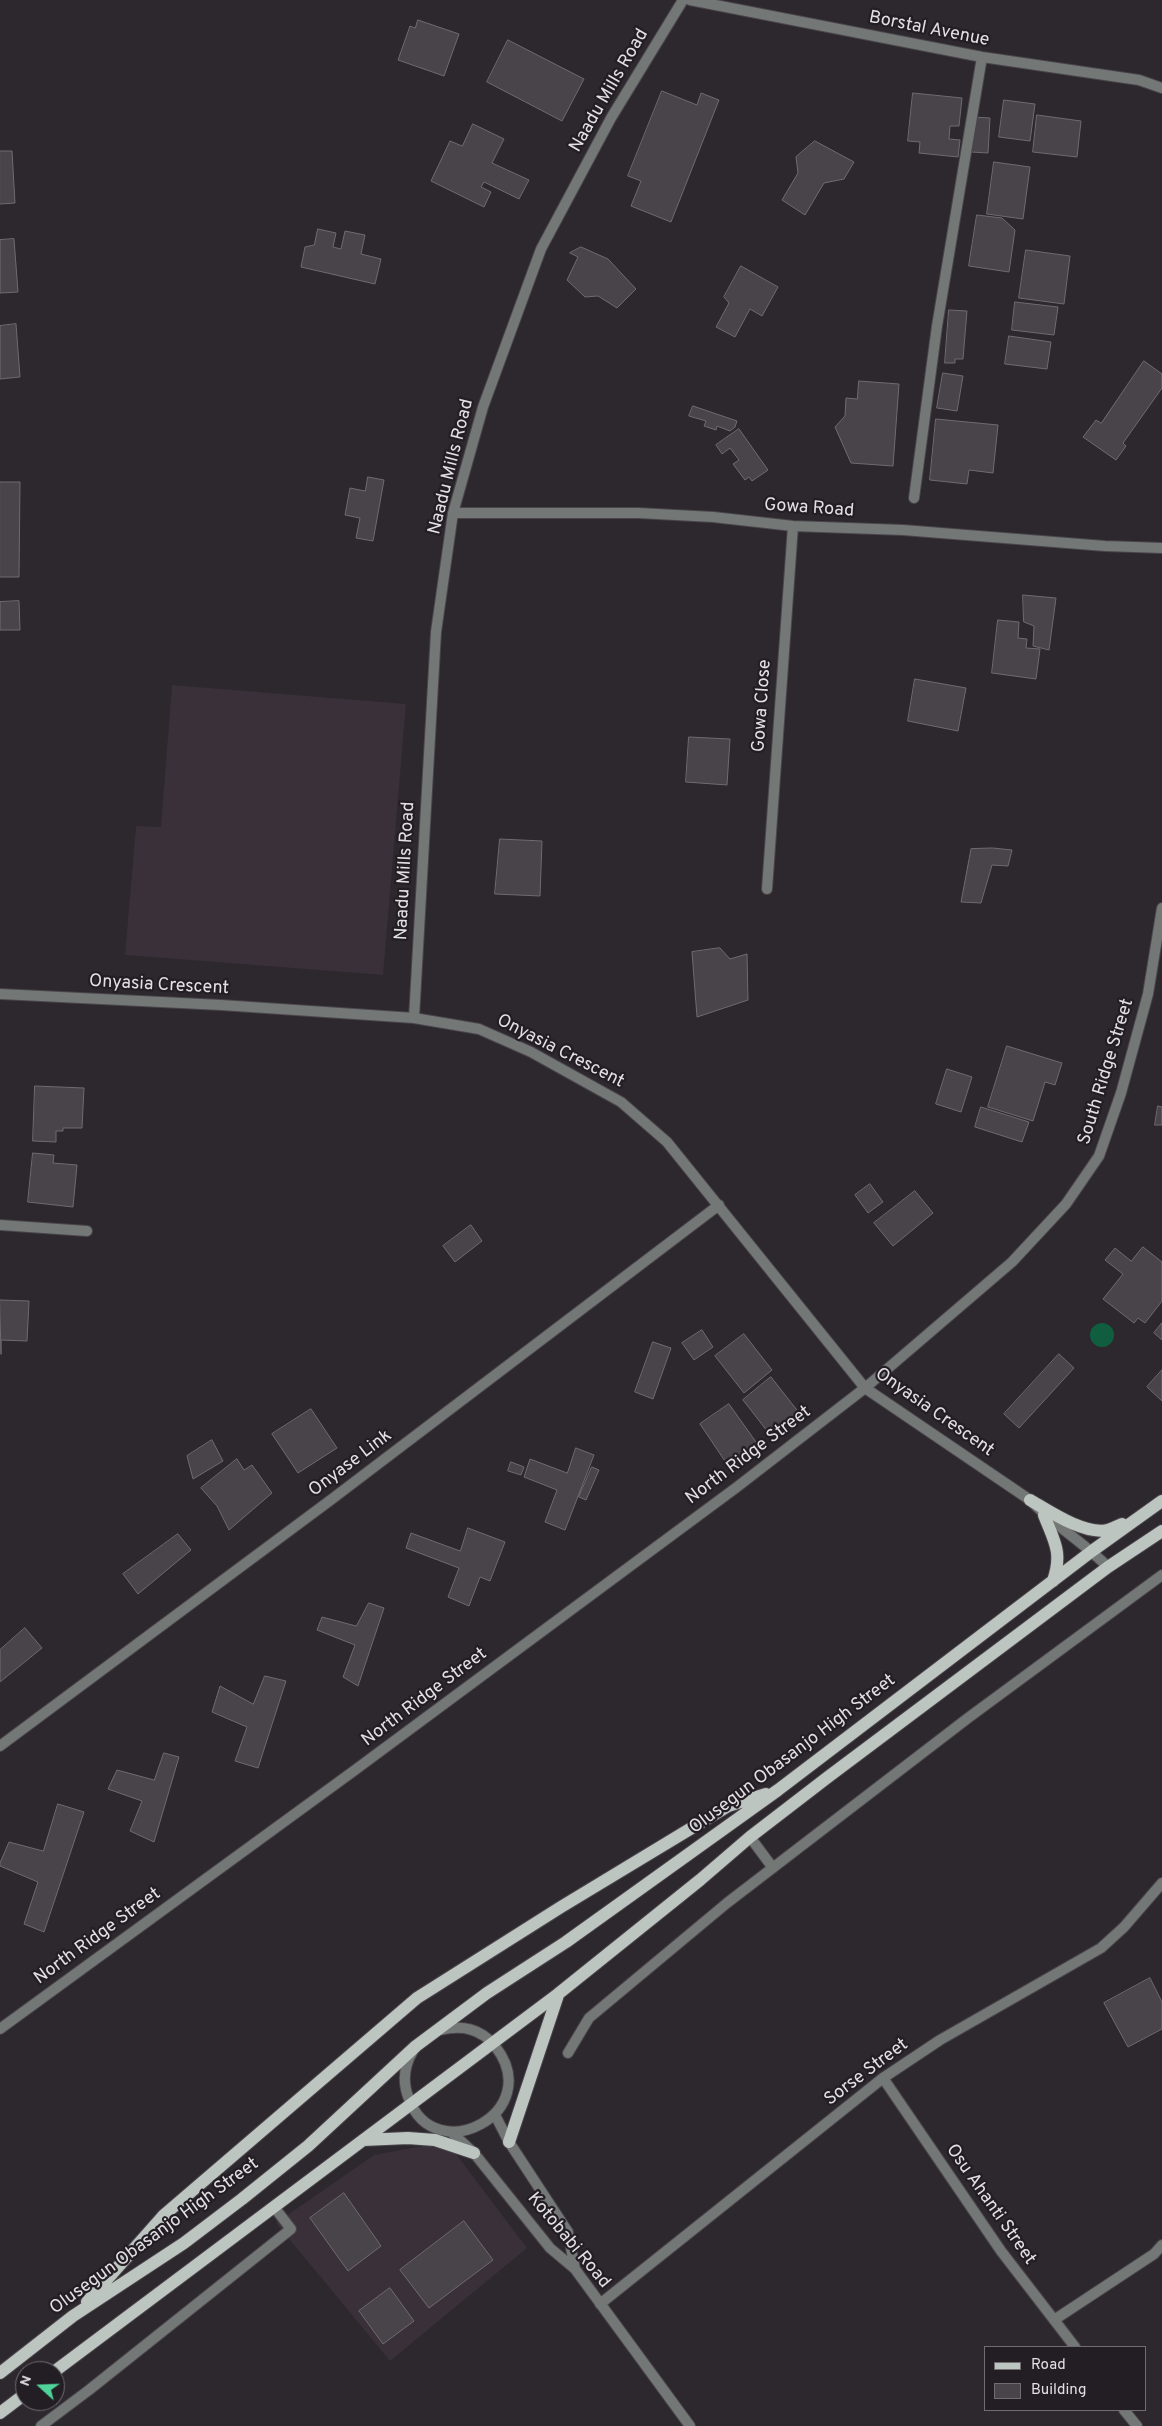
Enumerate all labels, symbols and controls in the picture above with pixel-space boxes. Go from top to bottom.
street label: Borstal Avenue [867,8,991,52]
street label: Naadu Mills Road [566,25,654,157]
street label: Naadu Mills Road [425,397,479,537]
street label: Gowa Road [763,495,855,523]
street label: Gowa Close [749,659,777,753]
street label: Naadu Mills Road [392,801,420,941]
street label: Onyasia Crescent [88,972,230,1000]
street label: South Ridge Street [1075,996,1139,1148]
street label: Onyasia Crescent [493,1011,627,1093]
street label: Onyasia Crescent [870,1364,998,1462]
street label: North Ridge Street [682,1402,816,1510]
street label: Onyase Link [305,1426,397,1502]
street label: North Ridge Street [358,1644,492,1752]
street label: Olusegun Obasanjo High Street [686,1670,900,1840]
street label: North Ridge Street [31,1884,165,1990]
street label: Sorse Street [821,2035,913,2111]
street label: Osu Ahanti Street [940,2141,1040,2269]
street label: Olusegun Obasanjo High Street [46,2154,264,2320]
street label: Kotobabi Road [522,2189,614,2293]
legend [984,2346,1147,2411]
text: Road [1031,2356,1066,2375]
north arrow [15,2361,65,2411]
text: N [17,2373,36,2389]
text: Building [1031,2381,1086,2400]

